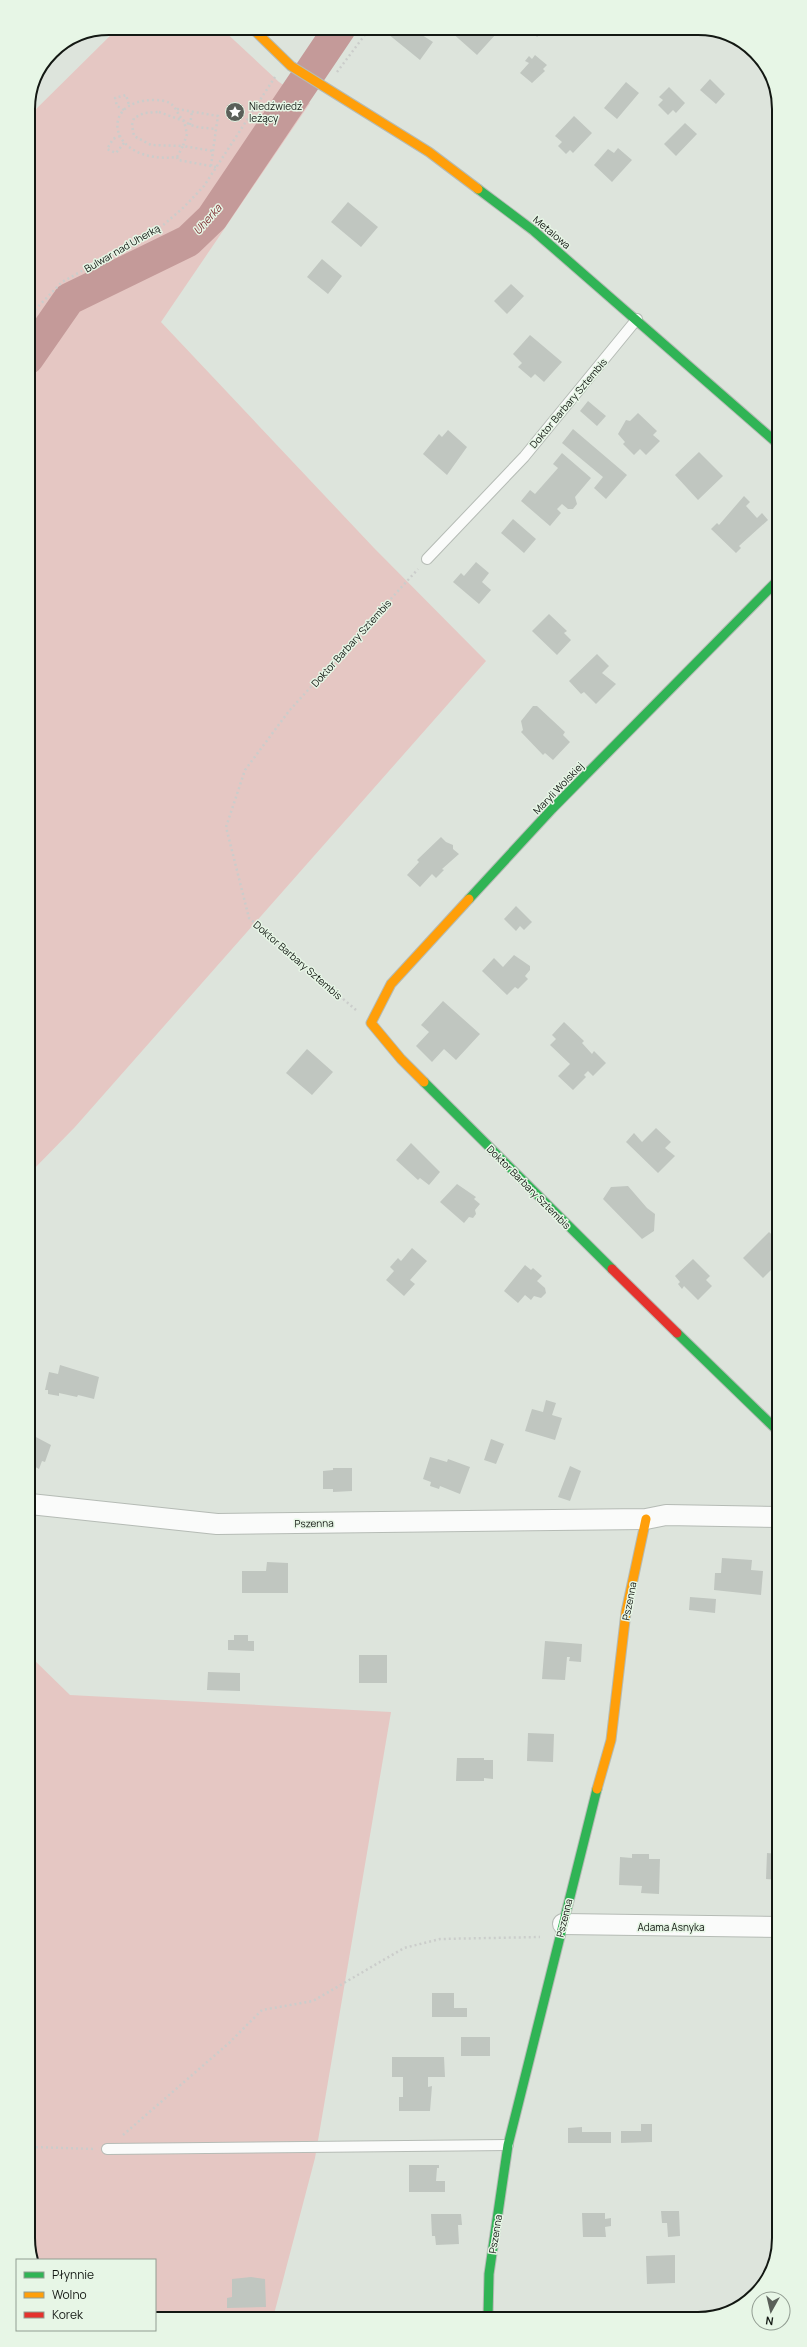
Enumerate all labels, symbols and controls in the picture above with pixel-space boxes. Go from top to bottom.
place label: Niedźwiedź leżący [249,99,302,125]
place icon: Niedźwiedź leżący [224,101,246,123]
water label: Uherka [189,200,225,238]
street label: Metalowa [530,212,574,252]
street label: Bulwar nad Uherką [82,221,162,275]
street label: Doktor Barbary Sztembis [526,355,610,451]
street label: Doktor Barbary Sztembis [308,596,394,690]
street label: Maryli Wolskiej [530,759,586,817]
street label: Doktor Barbary Sztembis [251,918,345,1002]
street label: Doktor Barbary Sztembis [484,1142,574,1232]
street label: Pszenna [294,1516,334,1530]
street label: Pszenna [618,1580,640,1622]
street label: Pszenna [552,1897,576,1939]
street label: Adama Asnyka [638,1920,704,1934]
street label: Pszenna [485,2213,505,2255]
legend [16,2259,156,2331]
text: Płynnie [52,2266,94,2283]
text: Wolno [52,2286,87,2303]
north arrow [751,2291,791,2331]
text: Korek [52,2306,84,2323]
text: N [764,2313,774,2329]

